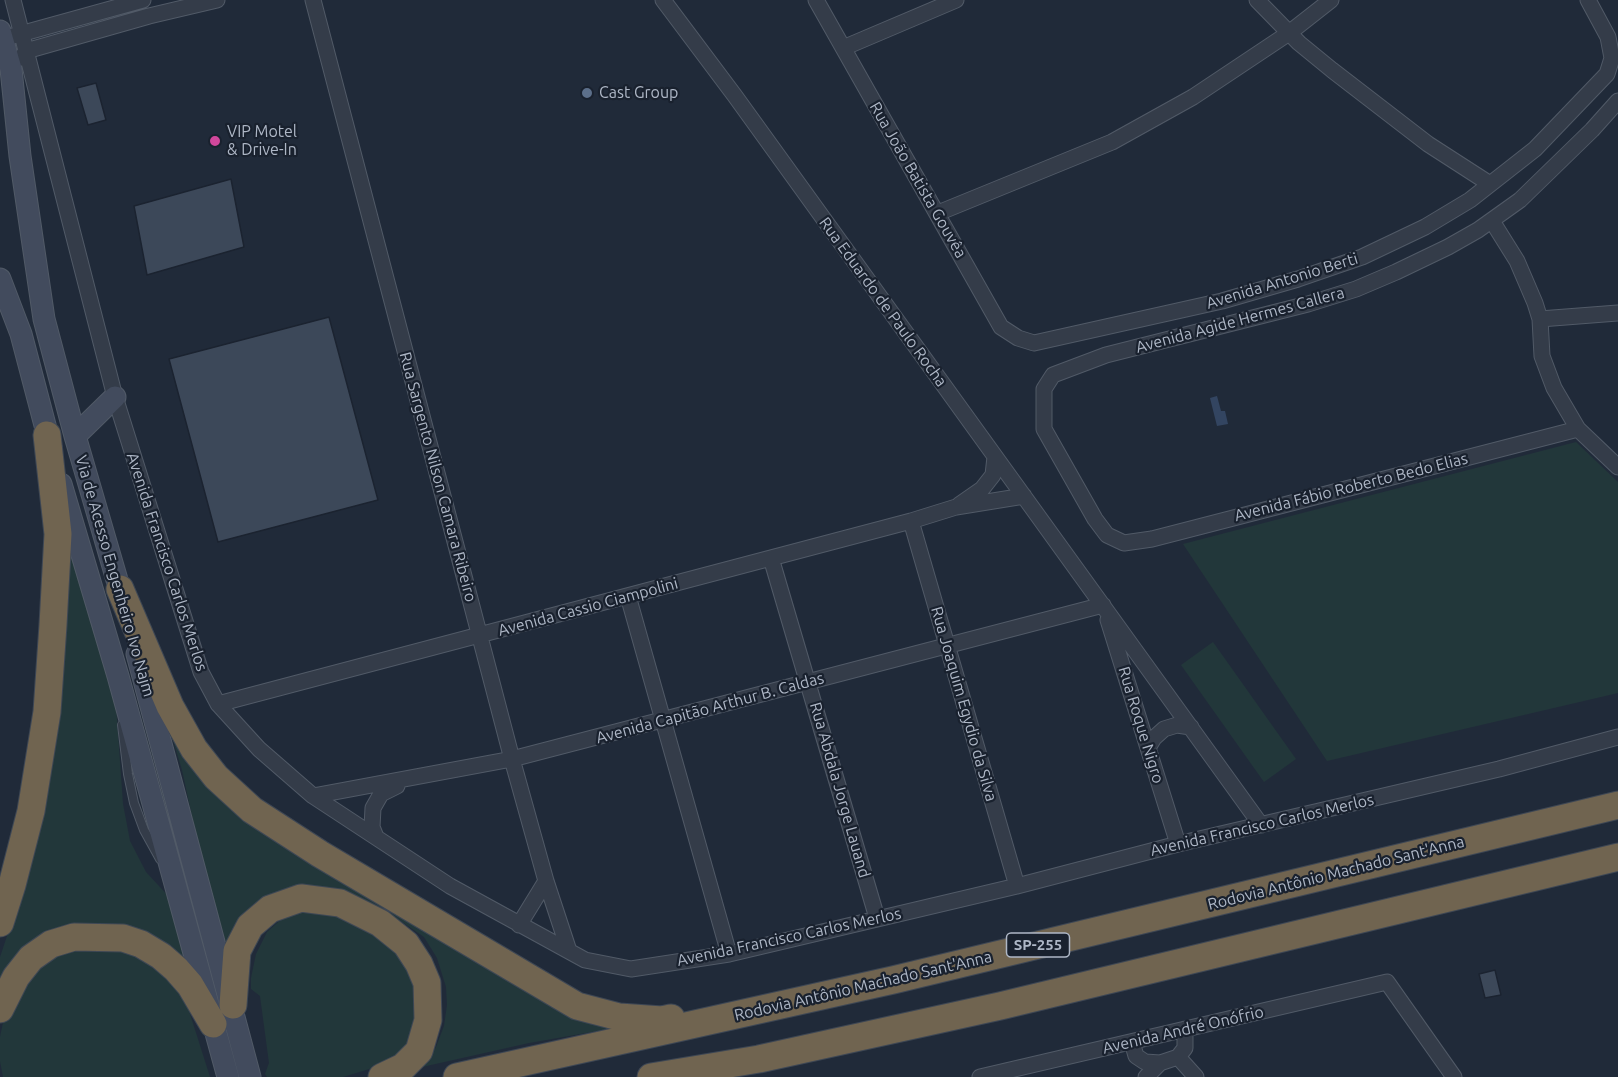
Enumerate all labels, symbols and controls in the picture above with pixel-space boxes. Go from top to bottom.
place label: Cast Group [599,83,678,103]
marker: Cast Group [580,86,594,100]
street label: Rua João Batista Gouvêa [865,99,971,261]
place label: VIP Motel & Drive-In [227,122,297,160]
marker: VIP Motel & Drive-In [208,134,222,148]
street label: Rua Eduardo de Paulo Rocha [815,213,951,391]
street label: Avenida Antonio Berti [1204,249,1360,313]
street label: Avenida Agide Hermes Callera [1134,283,1346,357]
street label: Rua Sargento Nilson Camara Ribeiro [395,350,481,604]
street label: Avenida Fábio Roberto Bedo Elias [1232,449,1470,525]
street label: Avenida Francisco Carlos Merlos [123,450,211,674]
street label: Via de Acesso Engenheiro Ivo Najm [71,453,159,699]
street label: Avenida Cassio Ciampolini [496,574,680,640]
street label: Rua Joaquim Egydio da Silva [927,604,1001,804]
street label: Rua Roque Nigro [1114,664,1168,786]
street label: Avenida Capitão Arthur B. Caldas [594,668,826,748]
street label: Rua Abdala Jorge Lauand [806,700,874,880]
street label: Avenida Francisco Carlos Merlos [1148,790,1376,860]
street label: Rodovia Antônio Machado Sant'Anna [1206,832,1466,914]
street label: Avenida Francisco Carlos Merlos [675,904,903,970]
road number: SP-255 [1006,933,1070,957]
street label: Rodovia Antônio Machado Sant'Anna [732,947,994,1025]
street label: Avenida André Onófrio [1101,1002,1265,1058]

